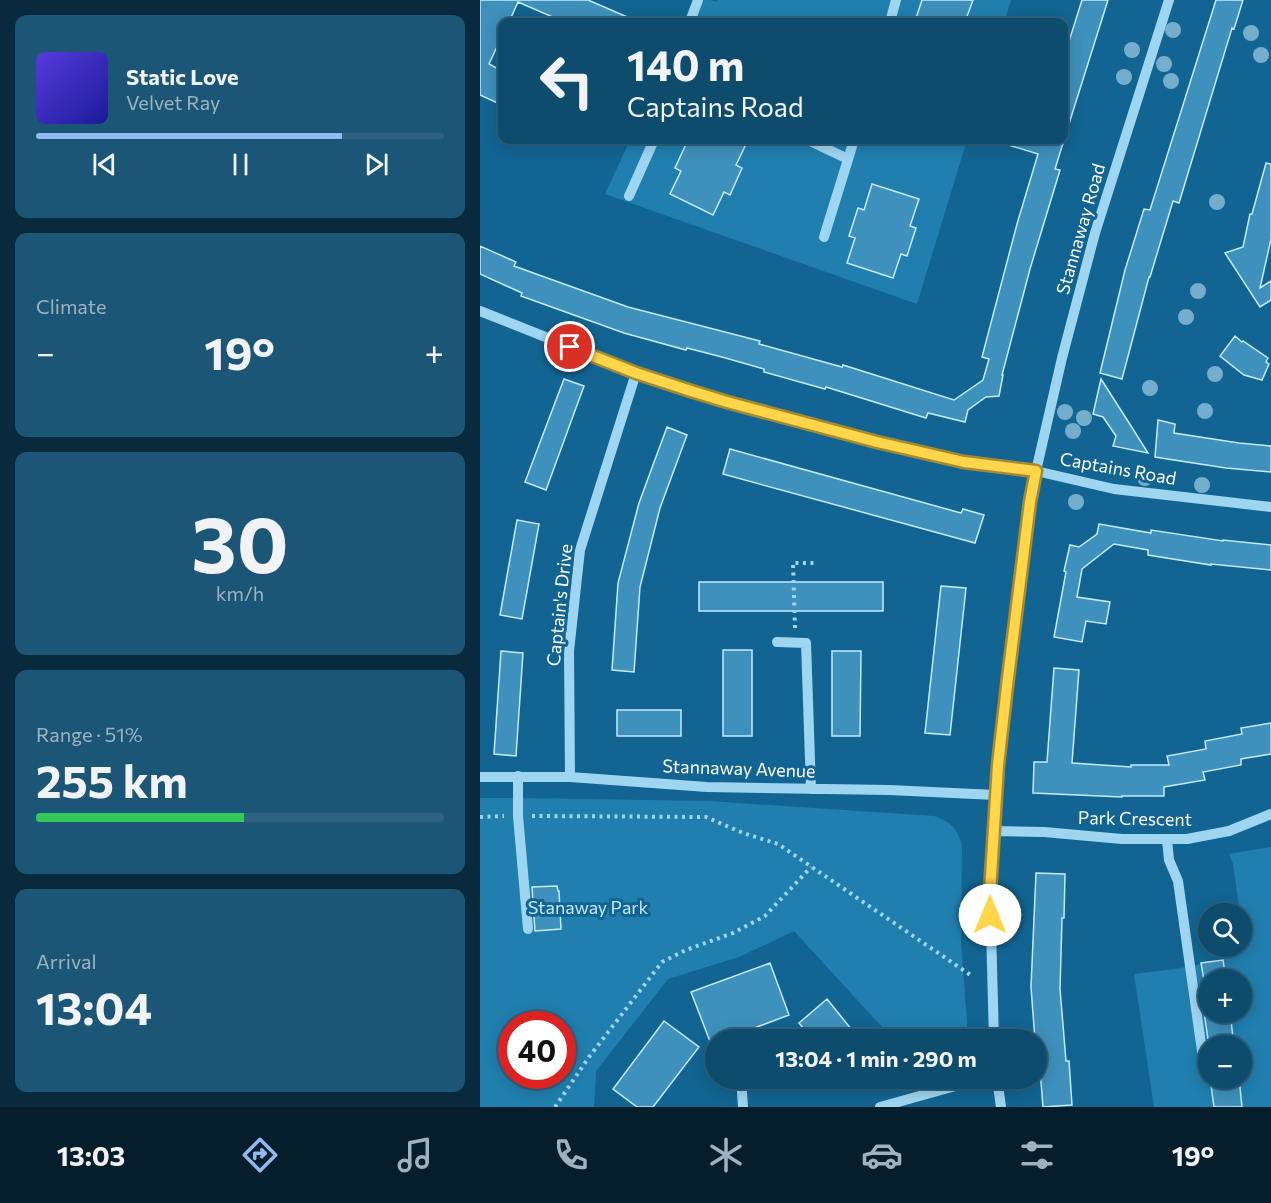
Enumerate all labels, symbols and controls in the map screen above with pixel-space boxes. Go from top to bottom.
text: 140 m [627,38,744,90]
icon: left [528,42,606,120]
text: Static Love [126,63,239,90]
text: Velvet Ray [126,90,220,114]
text: Captains Road [627,90,804,123]
icon: previous [88,148,121,181]
icon: pause [224,148,257,181]
icon: next [360,148,393,181]
street label: Stannaway Road [1051,161,1109,297]
text: Climate [36,294,106,318]
pin [544,321,595,372]
text: 19° [204,324,275,379]
icon: arrive [553,330,586,363]
text: − [36,331,55,372]
text: + [425,331,444,372]
street label: Captains Road [1058,447,1178,489]
text: 30 [191,494,289,589]
street label: Captain's Drive [542,543,576,667]
text: km/h [216,581,264,605]
text: Range · 51% [36,722,143,746]
text: 255 km [36,752,188,807]
street label: Stannaway Avenue [662,754,816,782]
street label: Park Crescent [1078,806,1192,830]
position arrow [958,883,1022,947]
park label: Stanaway Park [528,896,649,918]
map controls [1198,903,1252,1089]
button: search [1198,903,1252,957]
text: Arrival [36,949,97,973]
button: + [1198,969,1252,1023]
text: 13:04 [36,979,152,1034]
speed limit sign: 40 [498,1011,576,1089]
button: − [1198,1035,1252,1089]
text: 13:04 · 1 min · 290 m [775,1045,977,1072]
icon: directions [239,1134,281,1176]
icon: music [394,1134,436,1176]
icon: phone [550,1134,592,1176]
icon: climate [705,1134,747,1176]
icon: car [861,1134,903,1176]
icon: filters [1016,1134,1058,1176]
text: 13:03 [57,1139,125,1172]
text: 19° [1172,1139,1214,1172]

